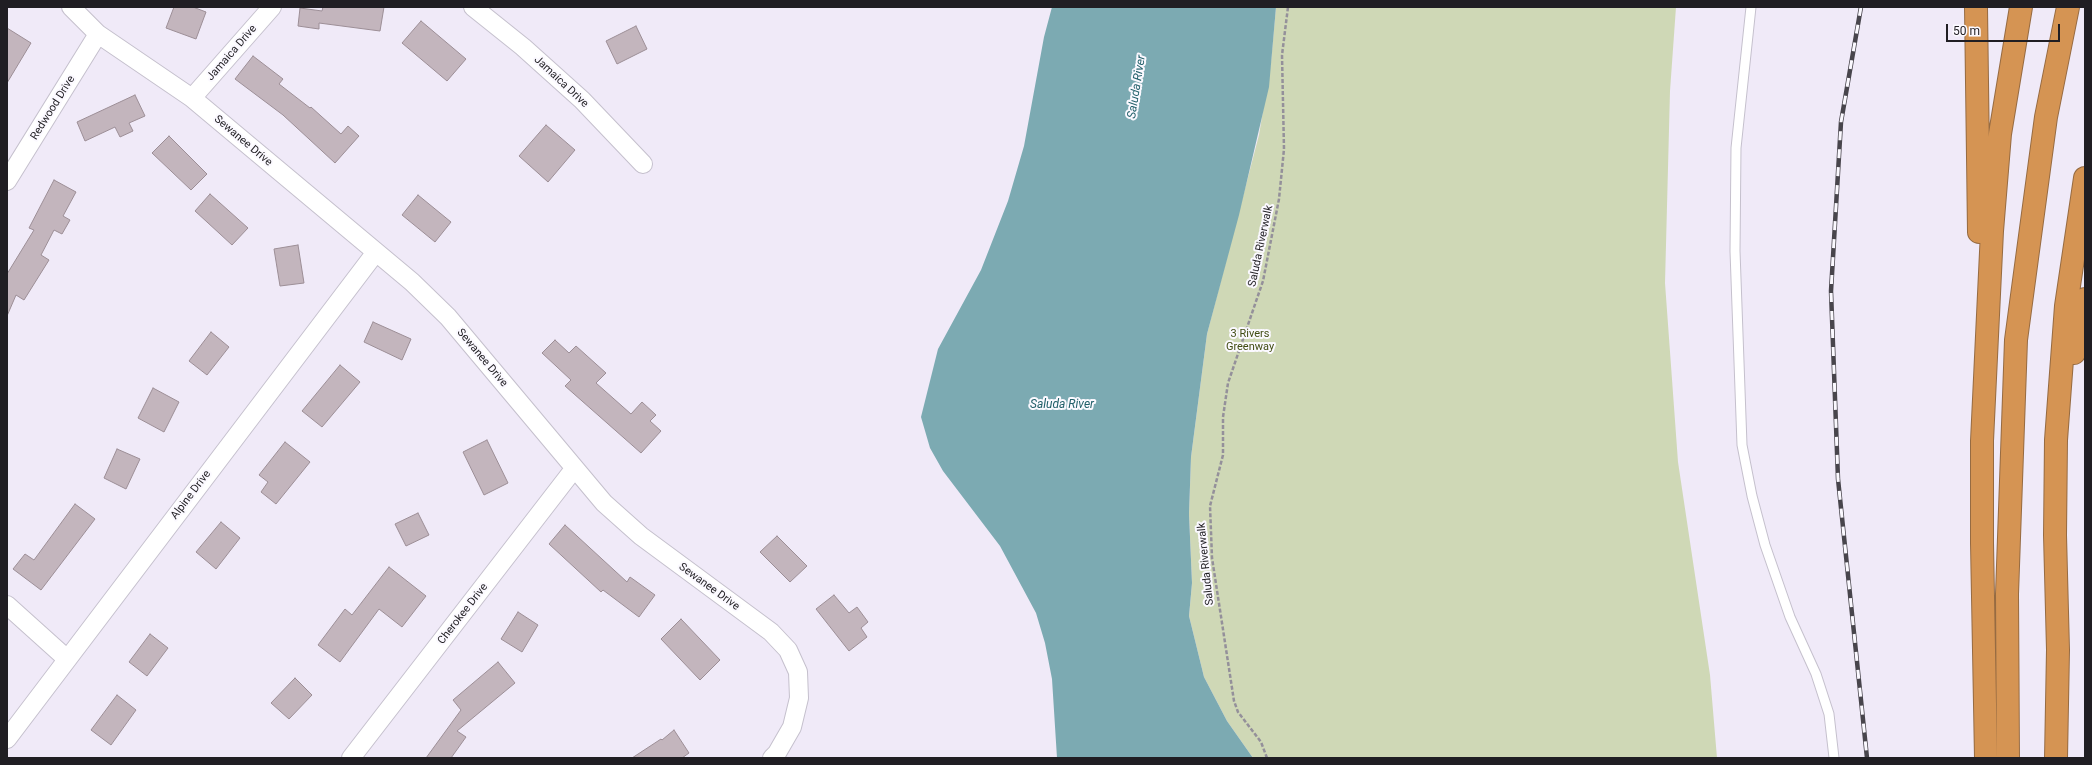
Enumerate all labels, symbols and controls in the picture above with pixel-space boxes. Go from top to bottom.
scale bar [1948,16,2062,42]
street label: Jamaica Drive [204,22,260,84]
text: 50 m [1953,24,1980,38]
street label: Jamaica Drive [531,53,591,111]
water label: Saluda River [1125,54,1149,120]
street label: Redwood Drive [28,73,78,143]
street label: Sewanee Drive [211,113,275,169]
street label: Saluda Riverwalk [1246,204,1276,288]
street label: Sewanee Drive [454,326,510,390]
park label: 3 Rivers Greenway [1226,327,1274,353]
water label: Saluda River [1030,398,1094,412]
street label: Alpine Drive [168,468,214,522]
street label: Saluda Riverwalk [1195,522,1217,606]
street label: Sewanee Drive [676,561,742,613]
street label: Cherokee Drive [435,581,491,647]

